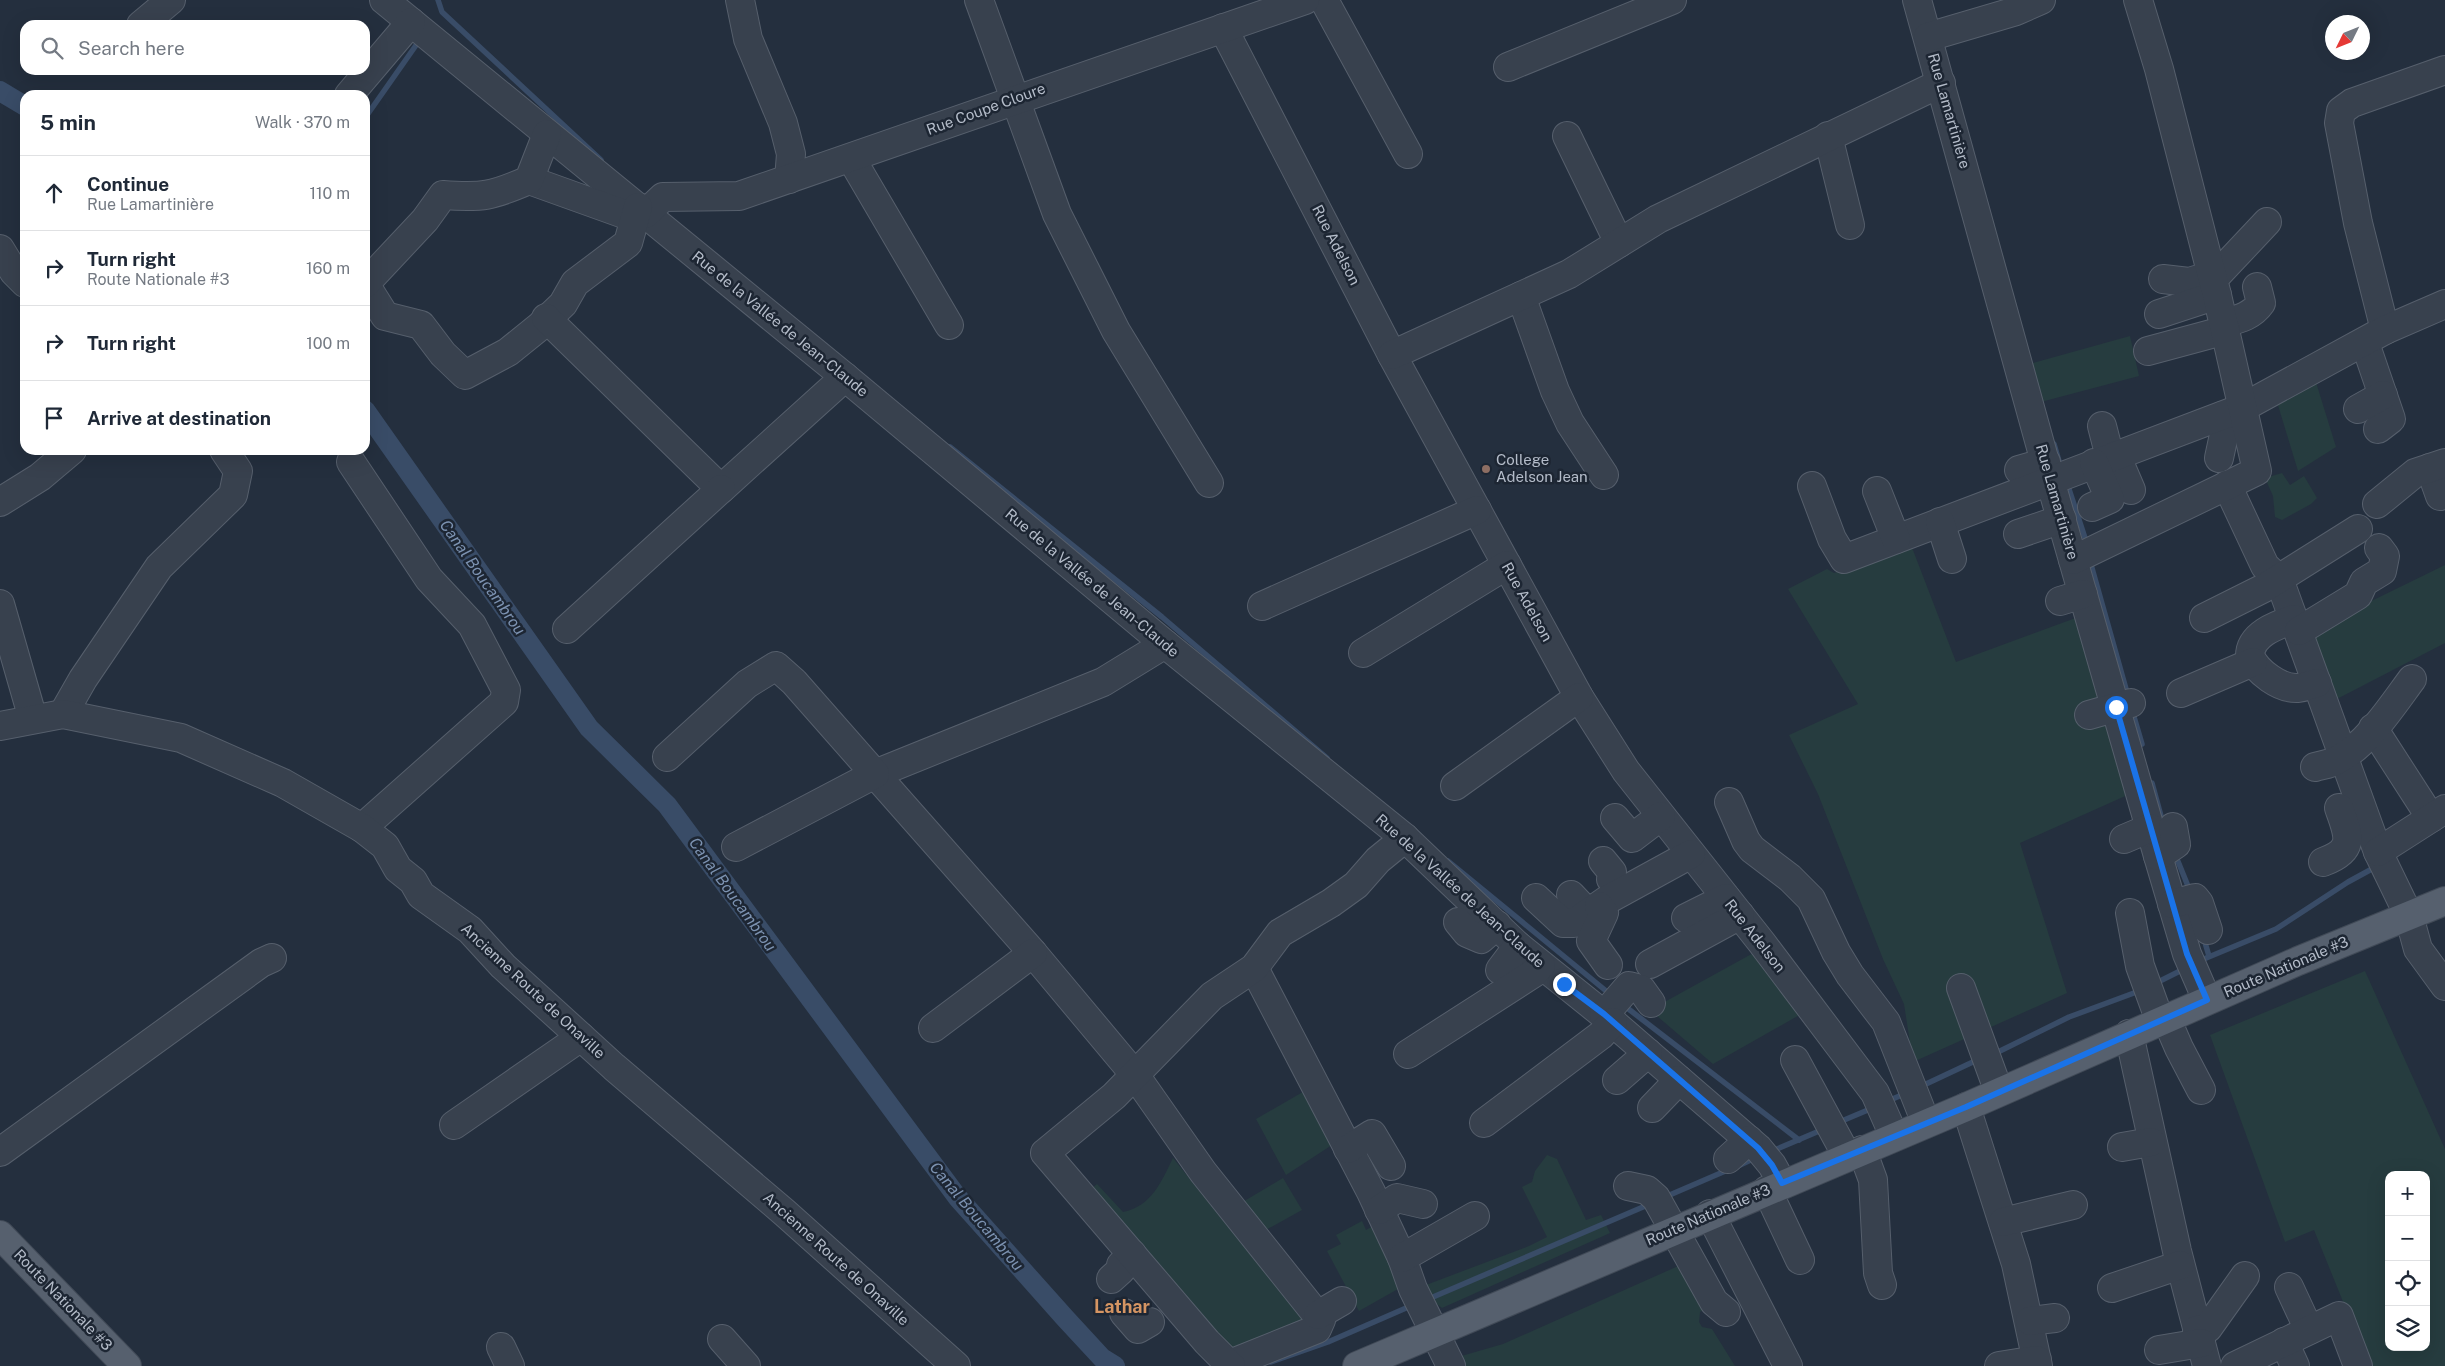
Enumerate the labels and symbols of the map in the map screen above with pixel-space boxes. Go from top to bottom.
north arrow [2325,15,2370,60]
street label: Rue Lamartinière [1925,51,1974,170]
street label: Rue Coupe Cloure [924,79,1048,138]
street label: Rue Adelson [1309,202,1364,288]
street label: Rue de la Vallée de Jean-Claude [689,247,872,400]
street label: Rue Lamartinière [2033,442,2082,561]
place label: College Adelson Jean [1496,451,1588,485]
marker: College Adelson Jean [1480,463,1492,475]
street label: Rue de la Vallée de Jean-Claude [1002,505,1183,660]
water label: Canal Boucambrou [436,516,529,638]
street label: Rue Adelson [1499,559,1556,644]
route start [2105,696,2128,719]
street label: Rue de la Vallée de Jean-Claude [1372,810,1548,971]
water label: Canal Boucambrou [685,834,780,955]
street label: Rue Adelson [1722,896,1789,975]
street label: Ancienne Route de Onaville [458,919,609,1062]
street label: Route Nationale #3 [2221,933,2351,1000]
route end [1553,973,1576,996]
water label: Canal Boucambrou [926,1158,1028,1275]
street label: Route Nationale #3 [1643,1181,1773,1248]
street label: Ancienne Route de Onaville [760,1189,913,1329]
street label: Route Nationale #3 [11,1246,116,1354]
district label: Lathar [1094,1296,1151,1317]

